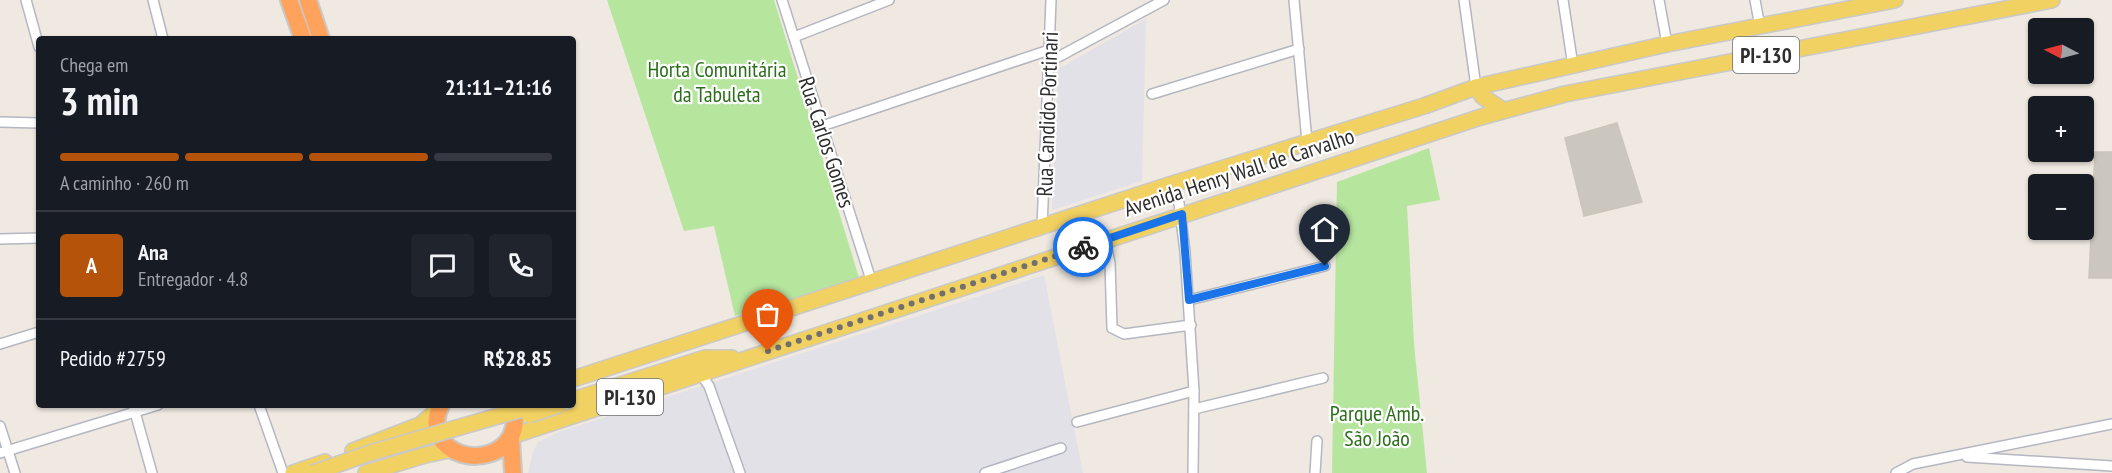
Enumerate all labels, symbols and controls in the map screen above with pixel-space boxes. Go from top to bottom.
north arrow [2028,18,2094,84]
map controls [2028,18,2094,240]
street label: Rua Candido Portinari [1030,31,1064,197]
road number: PI-130 [1733,37,1799,73]
text: Chega em [60,52,128,78]
park label: Horta Comunitária da Tabuleta [647,55,787,108]
text: 21:11–21:16 [445,73,552,101]
street label: Rua Carlos Gomes [793,73,861,211]
text: 3 min [60,75,139,126]
button: + [2028,96,2094,162]
street label: Avenida Henry Wall de Carvalho [1120,122,1358,222]
text: A caminho · 260 m [60,170,189,196]
button: − [2028,174,2094,240]
pin [1299,204,1350,266]
icon: home [1308,213,1341,246]
courier [1053,217,1113,277]
icon: bike [1067,231,1100,264]
button: chat [411,234,474,297]
button: phone [489,234,552,297]
text: Ana [138,238,168,266]
text: A [86,251,97,279]
text: Entregador · 4.8 [138,266,248,292]
pin [742,289,793,351]
icon: bag [751,298,784,331]
text: Pedido #2759 [60,344,166,372]
text: R$28.85 [484,344,552,372]
road number: PI-130 [597,379,663,415]
park label: Parque Amb. São João [1330,399,1424,452]

